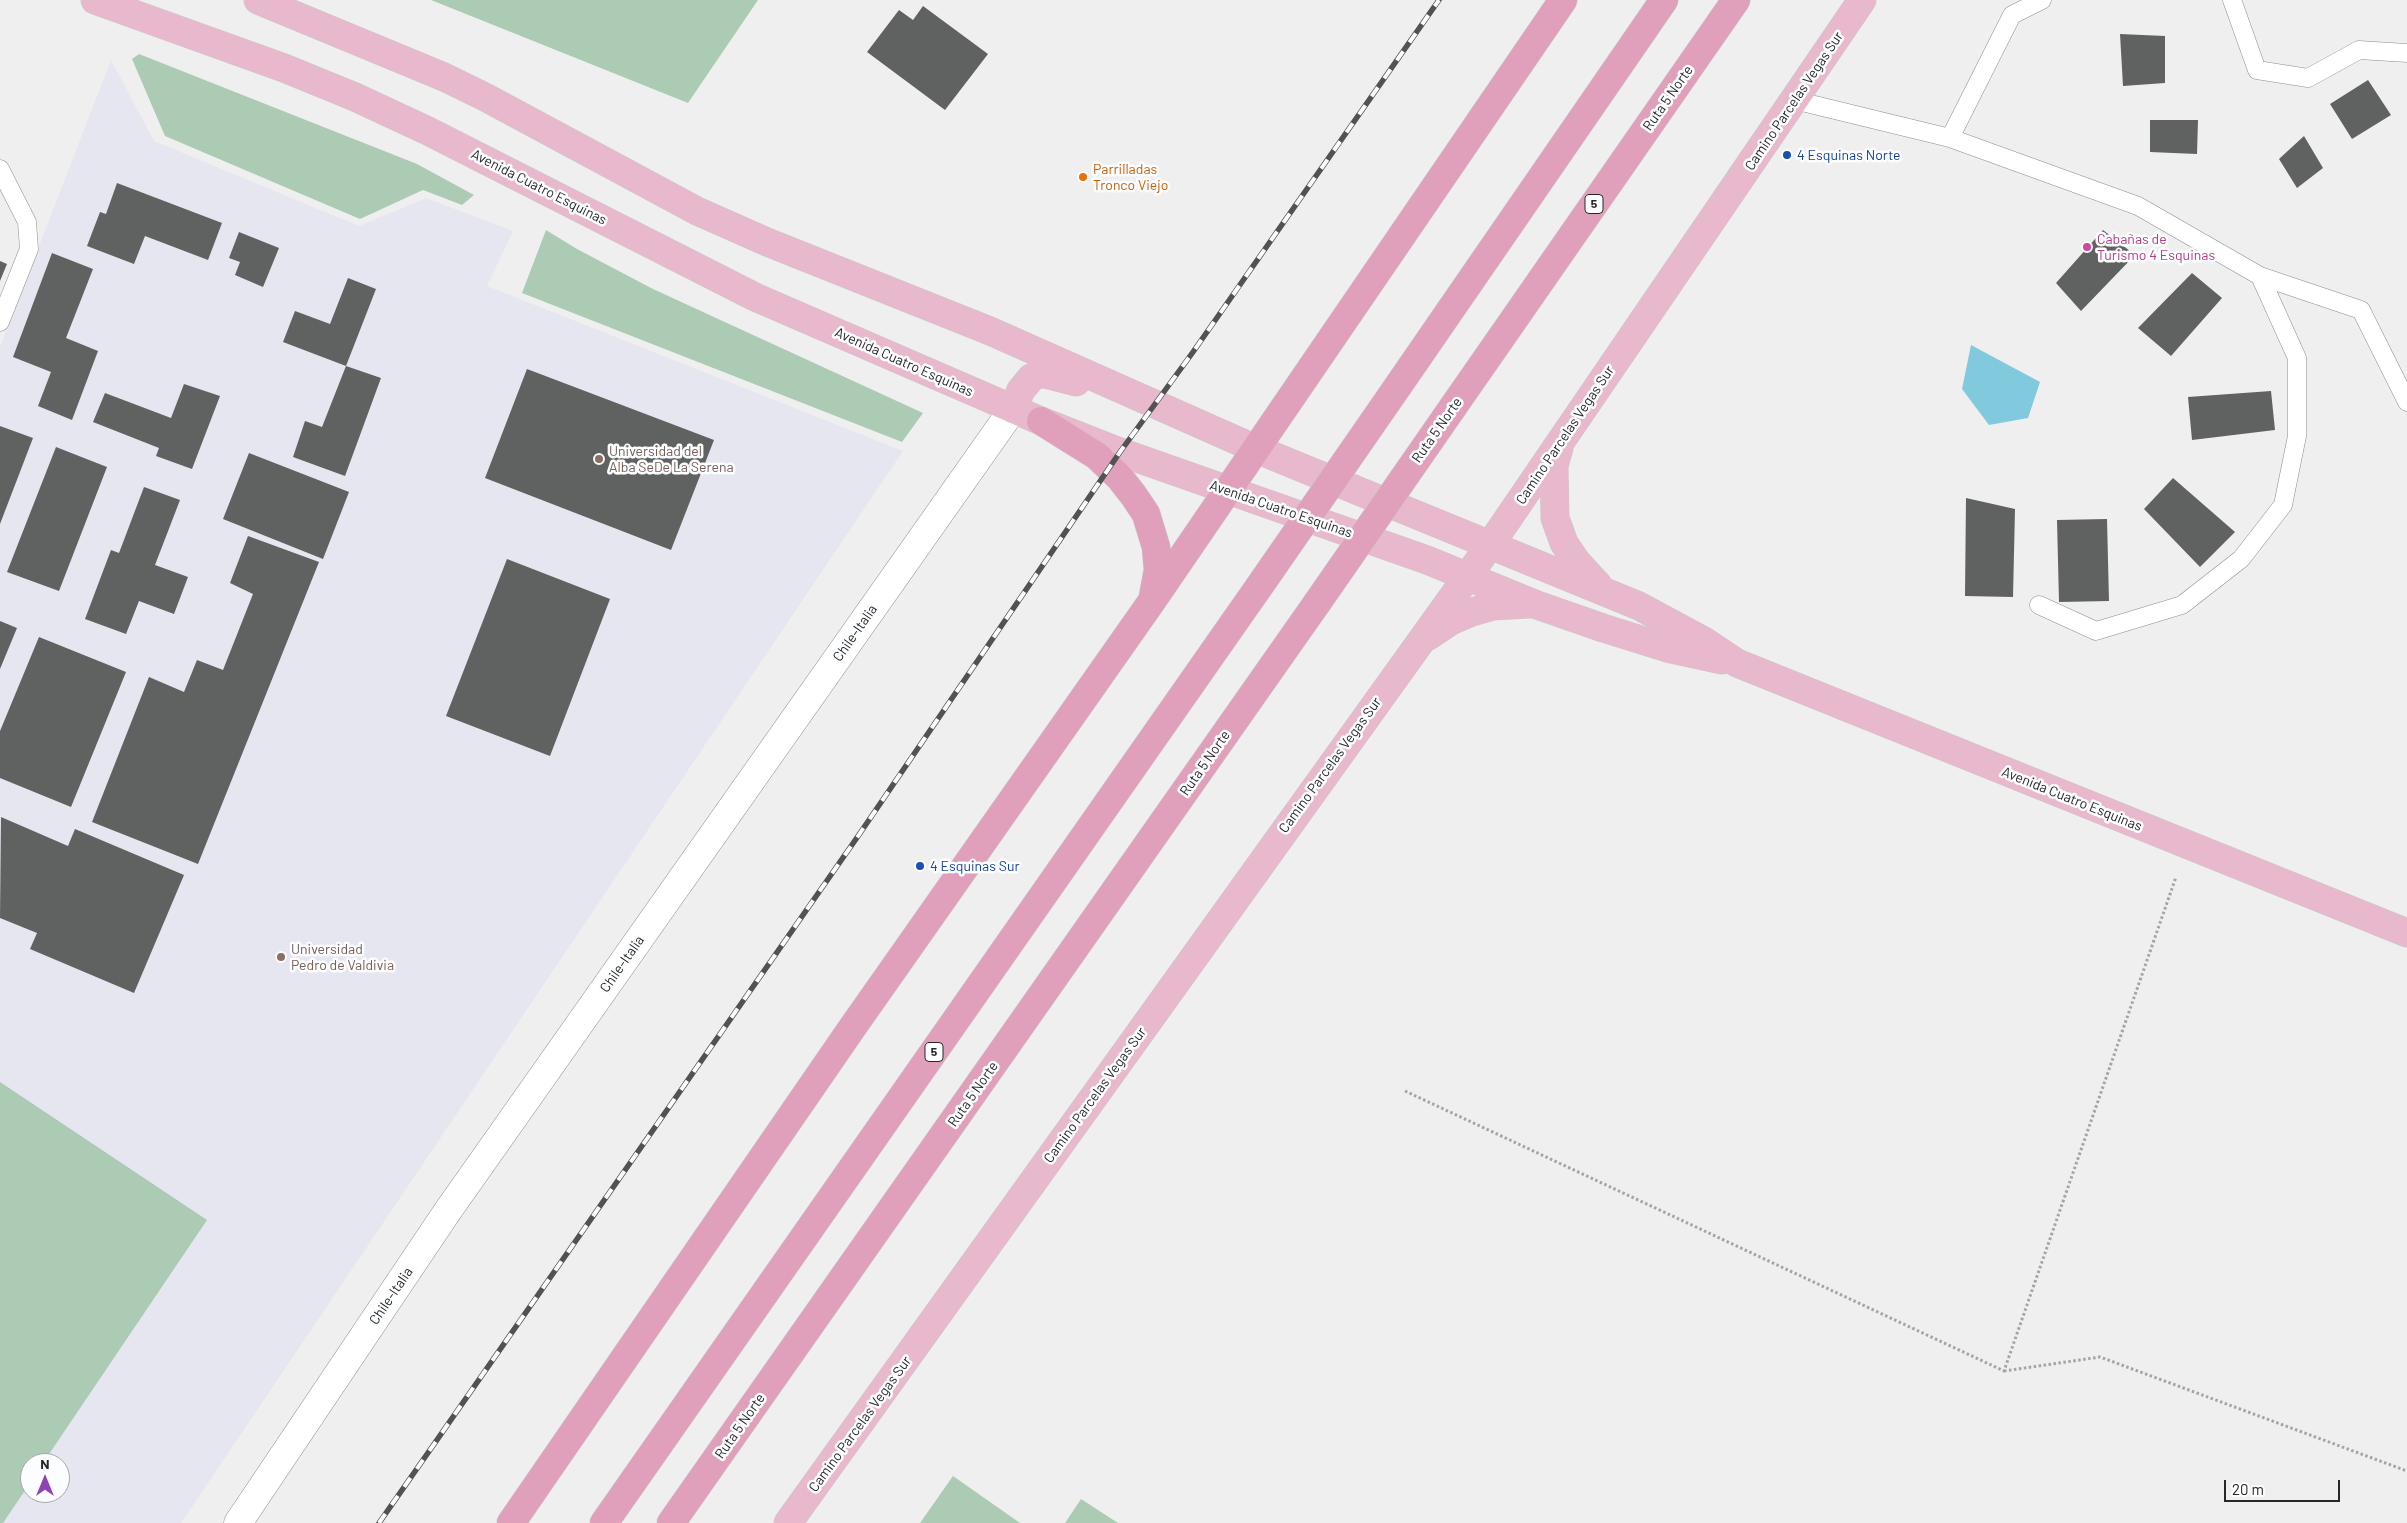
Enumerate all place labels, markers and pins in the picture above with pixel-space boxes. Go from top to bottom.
place label: 4 Esquinas Norte [1797,147,1900,163]
marker: 4 Esquinas Norte [1781,149,1793,161]
place label: Parrilladas Tronco Viejo [1093,161,1168,193]
marker: Parrilladas Tronco Viejo [1077,171,1089,183]
place label: Cabañas de Turismo 4 Esquinas [2097,231,2215,264]
marker: Cabañas de Turismo 4 Esquinas [2081,241,2093,253]
place label: Universidad del Alba SeDe La Serena [609,443,734,476]
marker: Universidad del Alba SeDe La Serena [593,453,605,465]
place label: 4 Esquinas Sur [930,858,1020,874]
marker: 4 Esquinas Sur [914,860,926,872]
place label: Universidad Pedro de Valdivia [291,941,394,974]
marker: Universidad Pedro de Valdivia [275,951,287,963]

